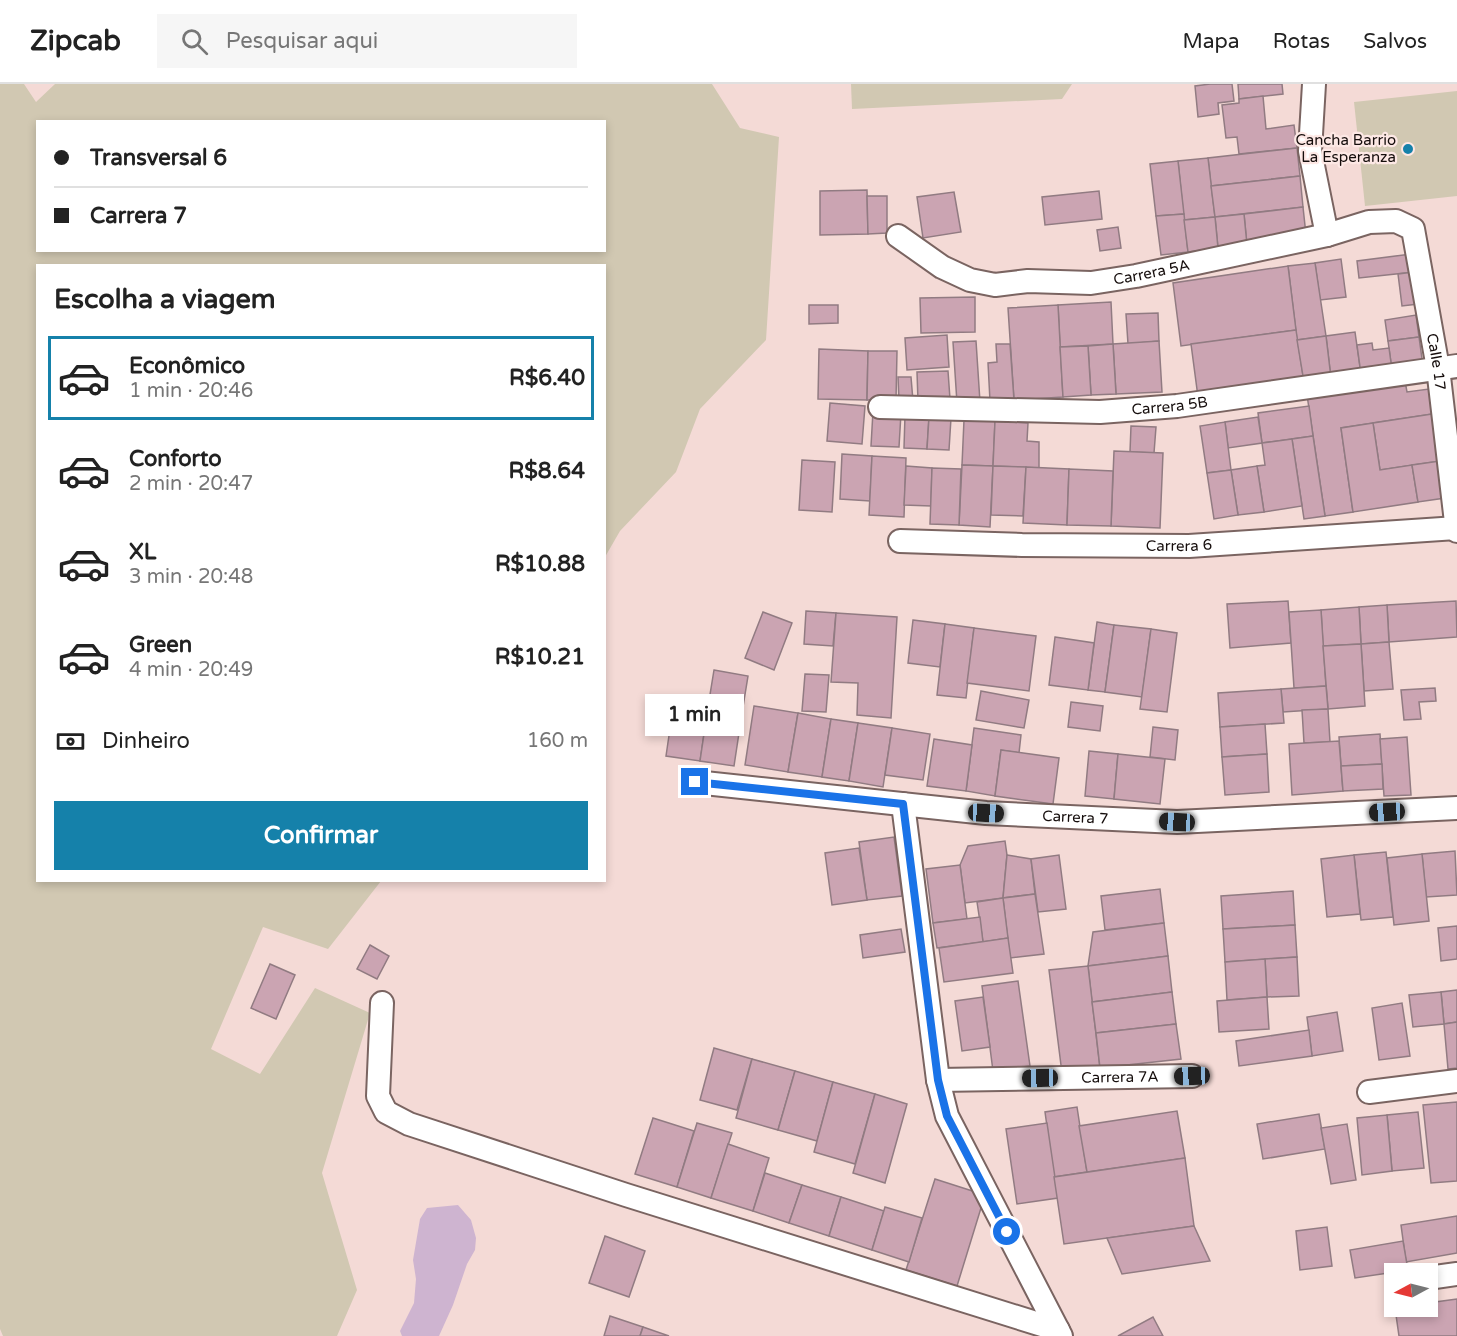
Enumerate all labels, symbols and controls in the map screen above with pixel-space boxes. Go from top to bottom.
search box [157,14,577,68]
text: Zipcab [30,24,121,58]
icon: search [178,25,211,58]
text: Pesquisar aqui [226,28,378,54]
text: Mapa [1182,29,1240,54]
text: Rotas [1273,29,1330,54]
text: Salvos [1363,29,1427,54]
place label: Cancha Barrio La Esperanza [1295,131,1396,166]
marker: Cancha Barrio La Esperanza [1401,142,1415,156]
text: Transversal 6 [90,145,227,171]
text: Carrera 7 [90,203,187,229]
street label: Carrera 5A [1112,256,1191,288]
text: Escolha a viagem [54,283,276,316]
street label: Calle 17 [1423,332,1450,391]
icon: car [57,351,111,405]
text: Econômico [129,353,245,379]
text: R$6.40 [509,365,585,391]
text: 1 min · 20:46 [129,379,253,403]
street label: Carrera 5B [1131,393,1209,419]
icon: car [57,444,111,498]
text: Conforto [129,446,222,472]
text: R$8.64 [509,458,585,484]
text: 2 min · 20:47 [129,472,253,496]
street label: Carrera 6 [1146,535,1213,555]
icon: car [57,537,111,591]
text: XL [129,539,156,565]
text: R$10.88 [495,551,585,577]
text: 3 min · 20:48 [129,565,253,589]
icon: car [57,630,111,684]
text: Green [129,632,192,658]
text: R$10.21 [495,644,585,670]
text: 4 min · 20:49 [129,658,253,682]
callout: 1 min [646,695,744,737]
text: 1 min [668,703,721,727]
icon: cash [54,725,87,758]
text: Dinheiro [102,728,190,754]
text: 160 m [527,729,588,753]
route end [681,768,708,795]
button: Confirmar [54,801,588,870]
car [1369,802,1405,822]
car [968,803,1004,823]
street label: Carrera 7 [1042,807,1109,828]
car [1159,812,1195,832]
car [1174,1066,1210,1086]
street label: Carrera 7A [1081,1068,1159,1087]
car [1022,1069,1058,1087]
route start [993,1218,1020,1245]
north arrow [1384,1263,1438,1317]
map controls [1384,1263,1438,1317]

